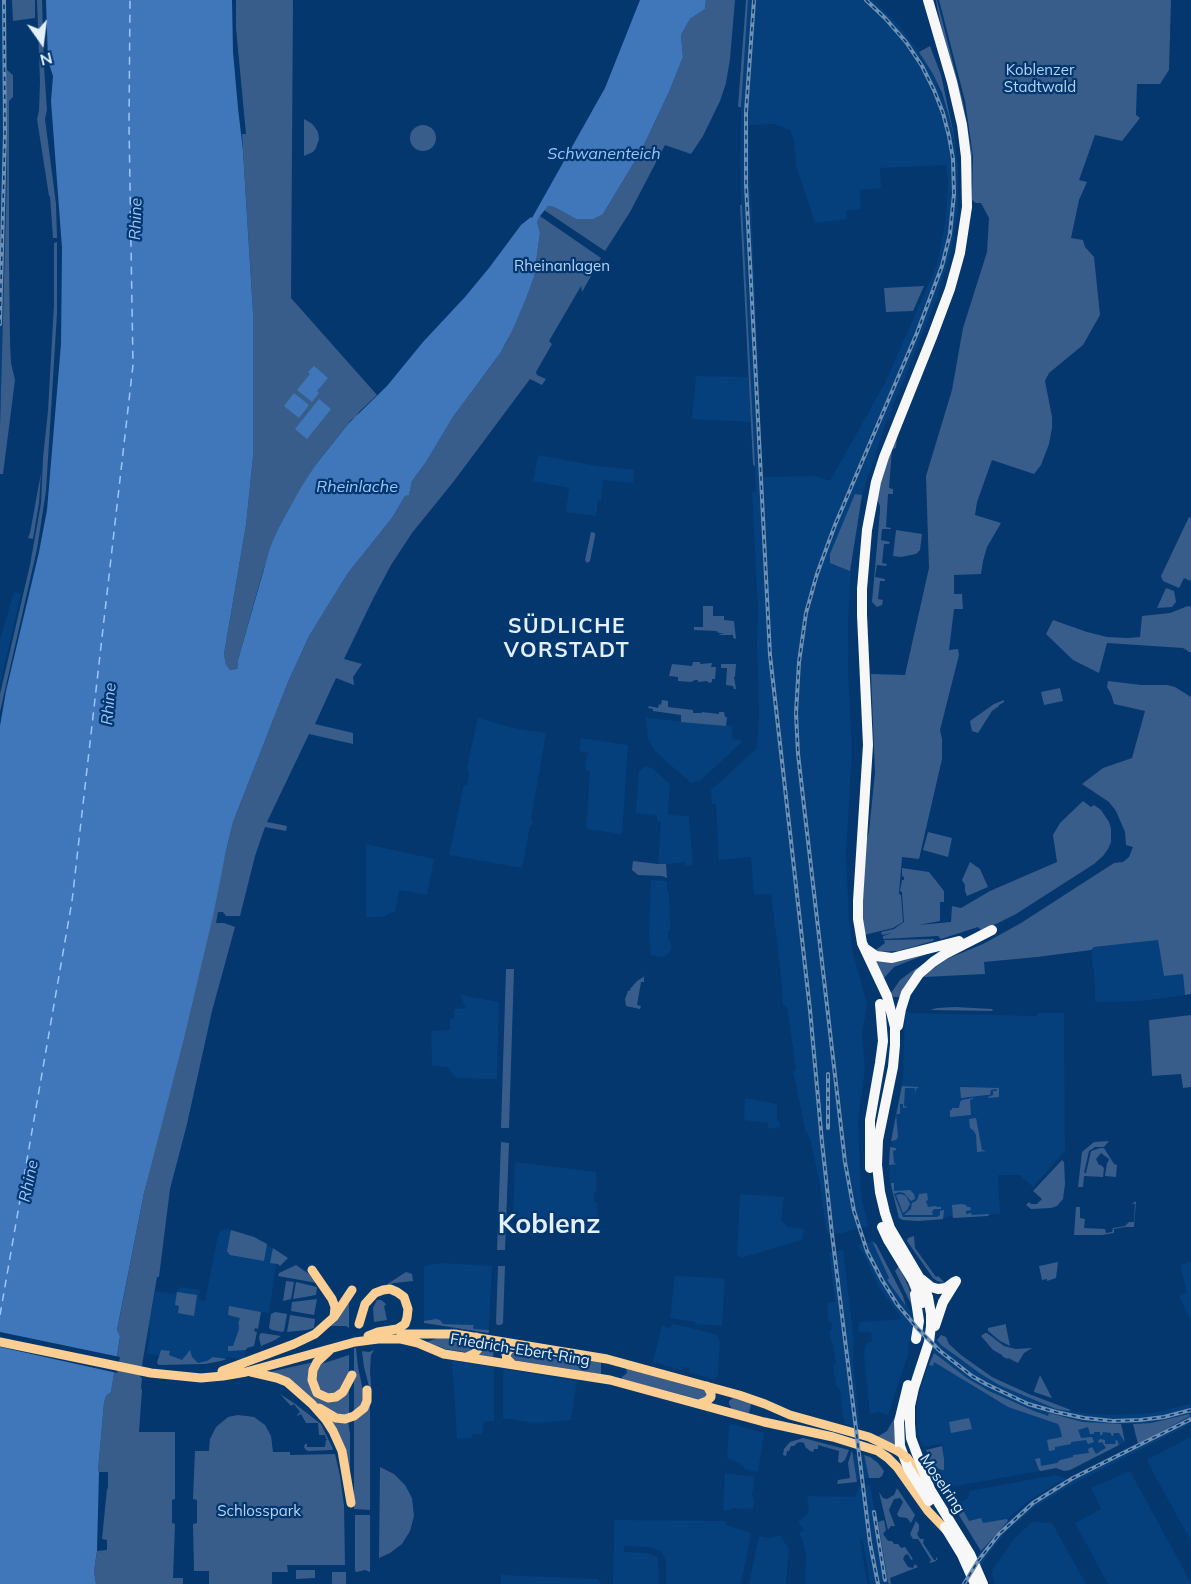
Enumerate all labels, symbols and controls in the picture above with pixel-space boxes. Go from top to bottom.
north arrow [12,12,72,72]
text: N [38,48,55,71]
park label: Koblenzer Stadtwald [1004,61,1076,96]
water label: Schwanenteich [547,144,661,164]
water label: Rhine [126,198,146,240]
park label: Rheinanlagen [514,257,610,275]
water label: Rheinlache [316,477,398,497]
district label: SÜDLICHE VORSTADT [504,614,630,664]
water label: Rhine [98,682,120,726]
water label: Rhine [15,1158,43,1204]
district label: Koblenz [498,1209,600,1241]
street label: Friedrich-Ebert-Ring [449,1330,591,1370]
street label: Moselring [916,1451,968,1517]
park label: Schlosspark [217,1502,301,1520]

